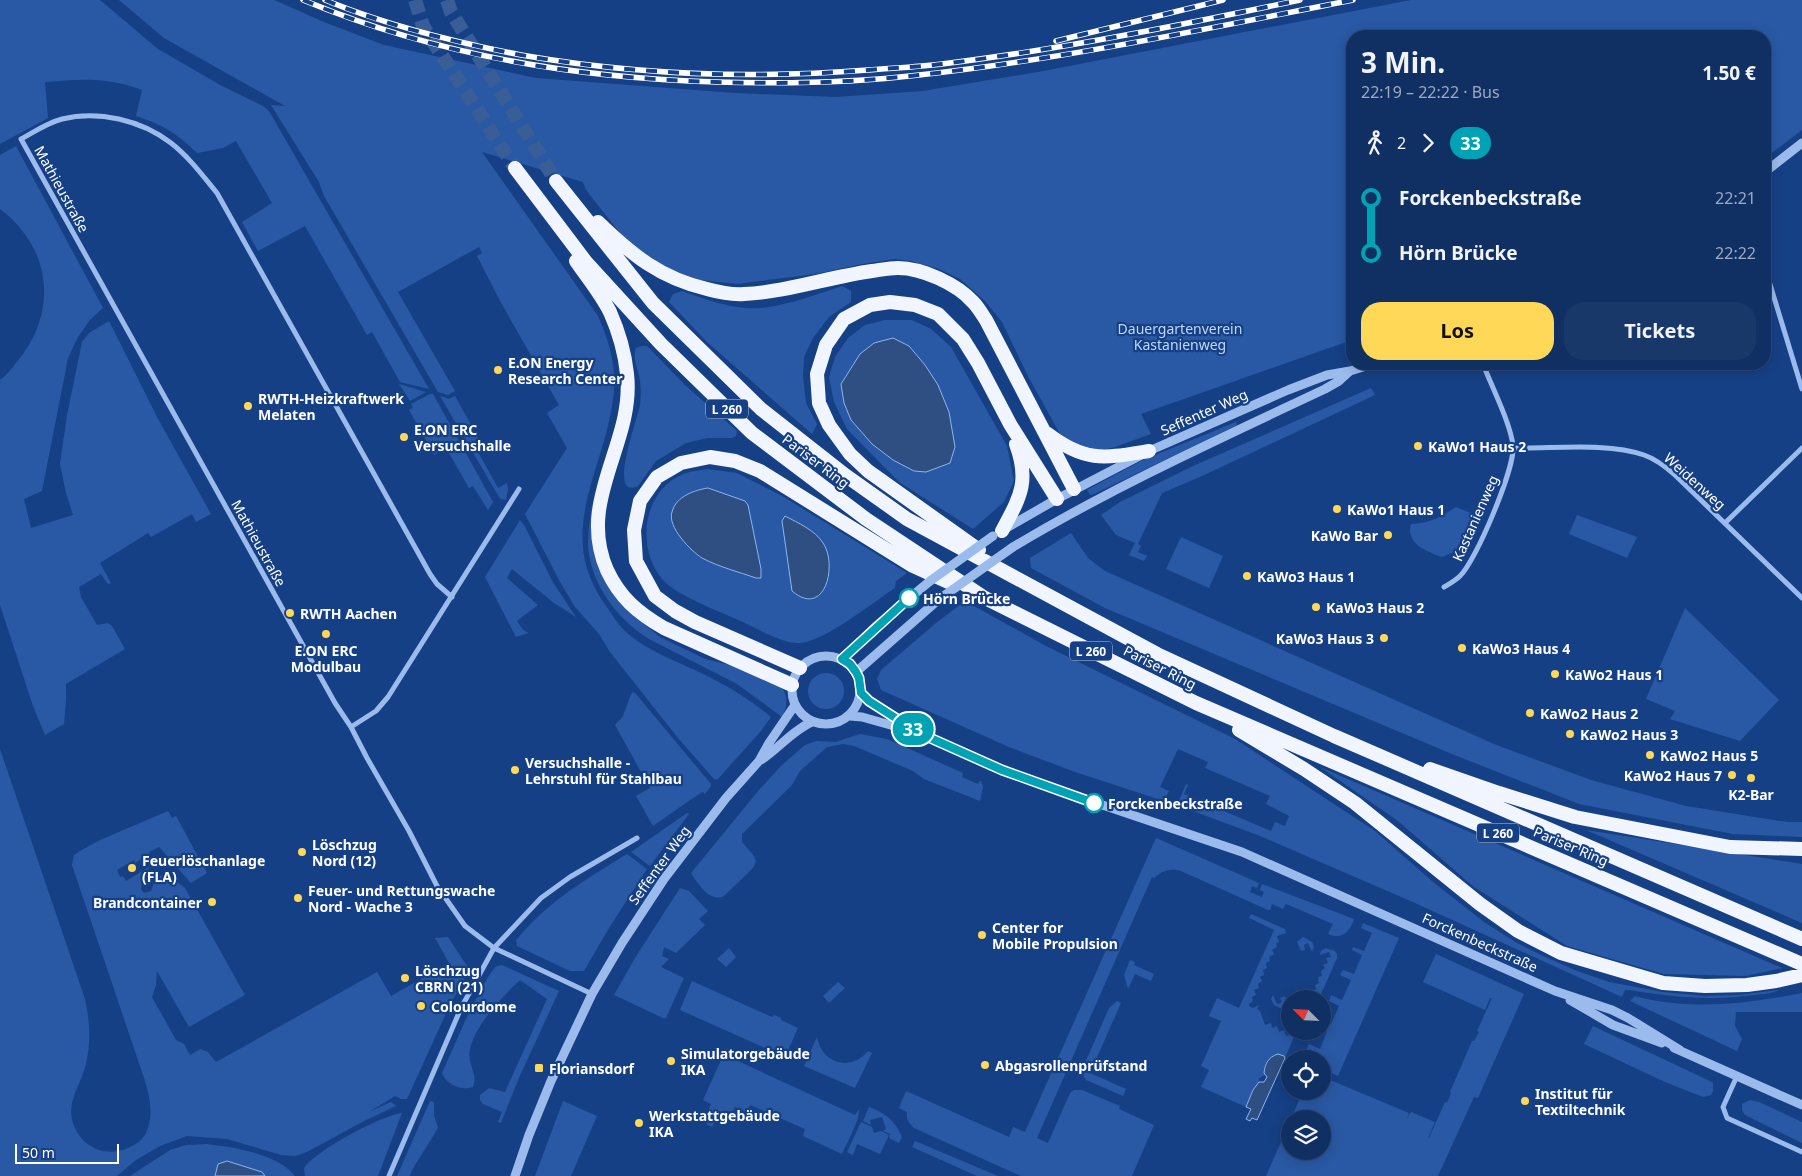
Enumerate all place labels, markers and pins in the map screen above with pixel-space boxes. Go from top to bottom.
place label: E.ON Energy Research Center [508,353,623,388]
marker: E.ON Energy Research Center [492,364,504,376]
place label: RWTH-Heizkraftwerk Melaten [258,389,404,424]
marker: RWTH-Heizkraftwerk Melaten [242,400,254,412]
place label: E.ON ERC Versuchshalle [414,420,511,455]
marker: E.ON ERC Versuchshalle [398,431,410,443]
place label: KaWo1 Haus 2 [1428,437,1526,456]
marker: KaWo1 Haus 2 [1412,440,1424,452]
place label: KaWo1 Haus 1 [1347,500,1445,519]
marker: KaWo1 Haus 1 [1331,503,1343,515]
place label: KaWo Bar [1311,526,1379,545]
marker: KaWo Bar [1382,529,1394,541]
place label: KaWo3 Haus 1 [1257,567,1355,586]
marker: KaWo3 Haus 1 [1241,570,1253,582]
marker: Hörn Brücke [899,588,919,608]
place label: Hörn Brücke [923,589,1010,608]
place label: KaWo3 Haus 2 [1326,598,1424,617]
marker: KaWo3 Haus 2 [1310,601,1322,613]
place label: RWTH Aachen [300,604,397,623]
marker: RWTH Aachen [284,607,296,619]
marker: E.ON ERC Modulbau [320,628,332,640]
place label: KaWo3 Haus 3 [1276,629,1374,648]
marker: KaWo3 Haus 3 [1378,632,1390,644]
place label: KaWo3 Haus 4 [1472,639,1570,658]
place label: E.ON ERC Modulbau [291,641,361,676]
marker: KaWo3 Haus 4 [1456,642,1468,654]
place label: KaWo2 Haus 1 [1565,665,1663,684]
marker: KaWo2 Haus 1 [1549,668,1561,680]
place label: KaWo2 Haus 2 [1540,704,1638,723]
marker: KaWo2 Haus 2 [1524,707,1536,719]
place label: KaWo2 Haus 3 [1580,725,1678,744]
marker: KaWo2 Haus 3 [1564,728,1576,740]
place label: KaWo2 Haus 5 [1660,746,1758,765]
marker: KaWo2 Haus 5 [1644,749,1656,761]
place label: Versuchshalle - Lehrstuhl für Stahlbau [525,753,682,788]
marker: Versuchshalle - Lehrstuhl für Stahlbau [509,764,521,776]
place label: KaWo2 Haus 7 [1624,766,1722,785]
marker: KaWo2 Haus 7 [1726,769,1738,781]
marker: K2-Bar [1745,772,1757,784]
place label: K2-Bar [1728,785,1775,804]
marker: Forckenbeckstraße [1084,793,1104,813]
place label: Forckenbeckstraße [1108,794,1243,813]
place label: Löschzug Nord (12) [312,835,377,870]
marker: Löschzug Nord (12) [296,846,308,858]
place label: Feuerlöschanlage (FLA) [142,851,265,886]
marker: Feuerlöschanlage (FLA) [126,862,138,874]
place label: Feuer- und Rettungswache Nord - Wache 3 [308,881,495,916]
marker: Feuer- und Rettungswache Nord - Wache 3 [292,892,304,904]
place label: Brandcontainer [93,893,203,912]
marker: Brandcontainer [206,896,218,908]
place label: Center for Mobile Propulsion [992,918,1118,953]
marker: Center for Mobile Propulsion [976,929,988,941]
place label: Löschzug CBRN (21) [415,961,483,996]
marker: Löschzug CBRN (21) [399,972,411,984]
place label: Colourdome [431,997,516,1016]
marker: Colourdome [415,1000,427,1012]
place label: Simulatorgebäude IKA [681,1044,810,1079]
marker: Simulatorgebäude IKA [665,1055,677,1067]
place label: Abgasrollenprüfstand [995,1056,1147,1075]
place label: Floriansdorf [549,1059,635,1078]
marker: Abgasrollenprüfstand [979,1059,991,1071]
marker: Floriansdorf [533,1062,545,1074]
place label: Institut für Textiltechnik [1535,1084,1626,1119]
marker: Institut für Textiltechnik [1519,1095,1531,1107]
place label: Werkstattgebäude IKA [649,1106,780,1141]
marker: Werkstattgebäude IKA [633,1117,645,1129]

